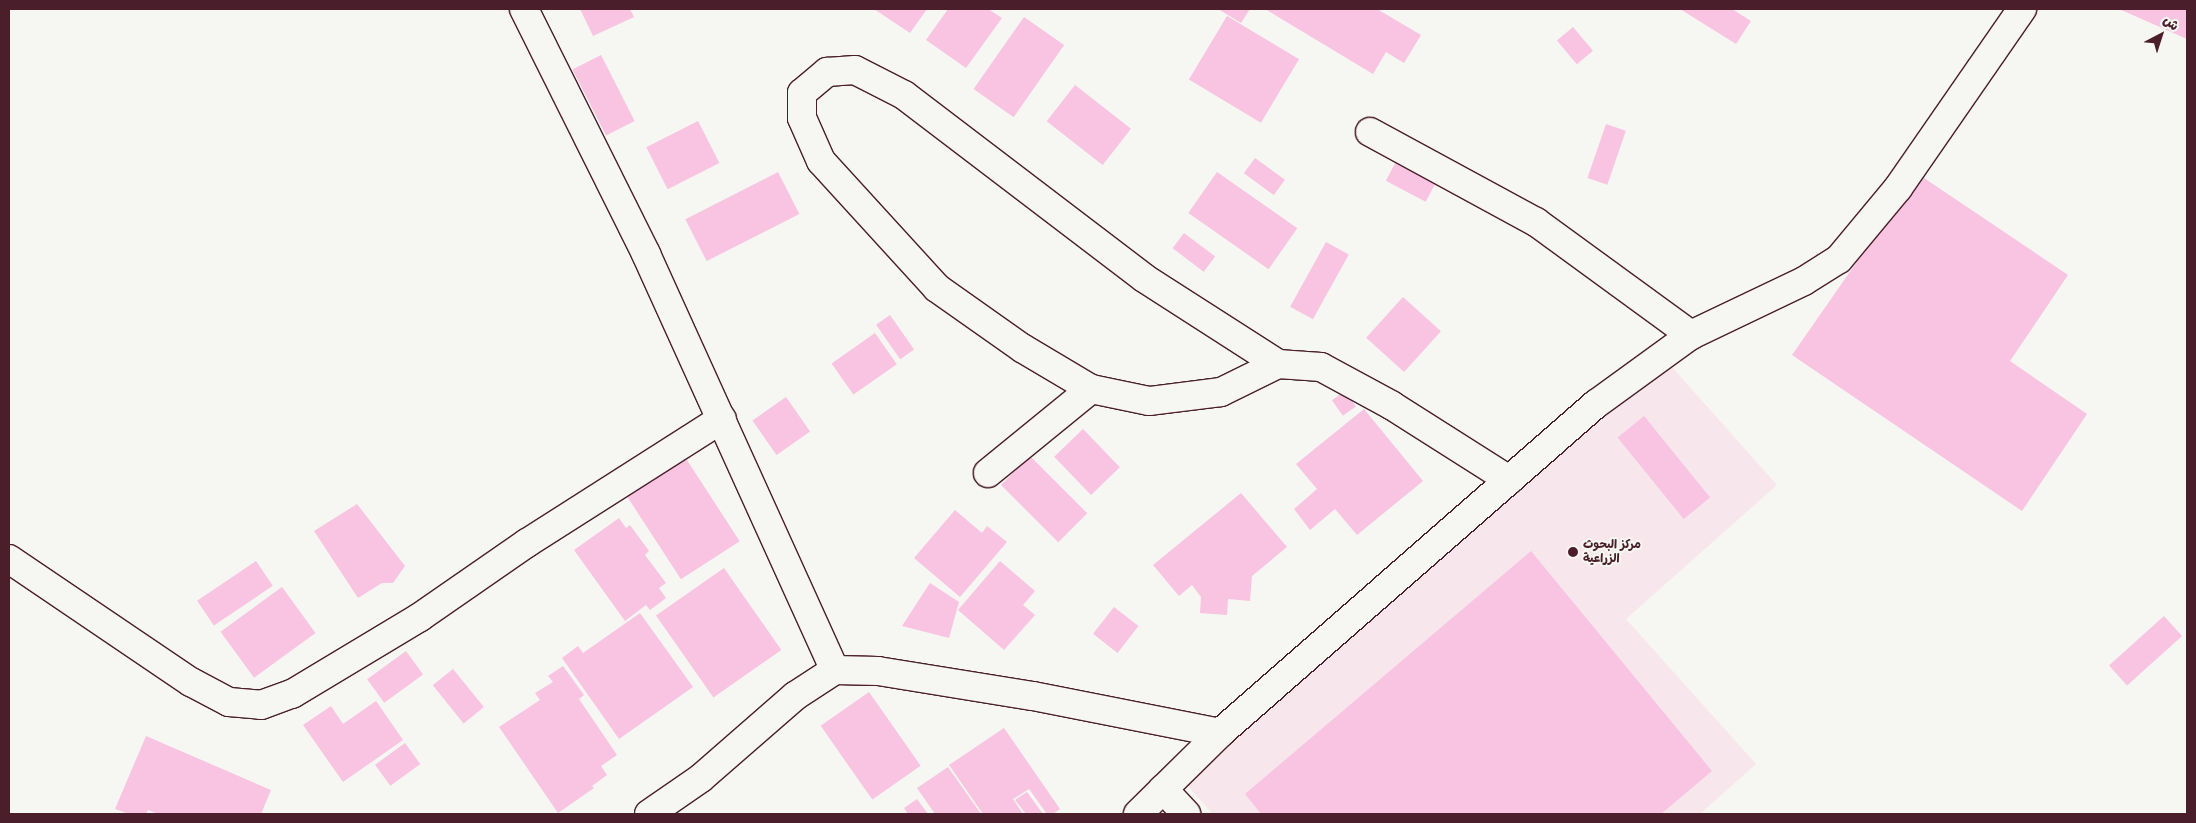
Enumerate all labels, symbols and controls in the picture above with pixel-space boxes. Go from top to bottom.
north arrow [2136,10,2186,60]
text: ش [2160,12,2182,35]
place label: مركز البحوث الزراعية [1583,538,1641,566]
marker: مركز البحوث الزراعية [1567,546,1579,558]

